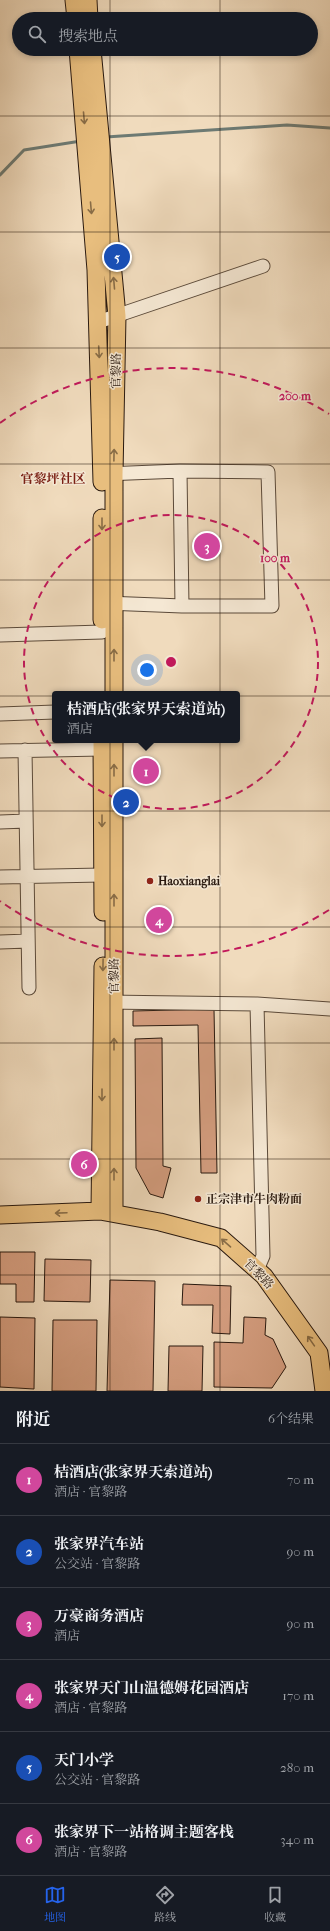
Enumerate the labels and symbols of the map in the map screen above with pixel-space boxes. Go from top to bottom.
one-way arrow [80,111,87,124]
one-way arrow [88,201,95,214]
pin: 5 [104,242,130,272]
one-way arrow [110,277,118,290]
one-way arrow [95,345,103,358]
street label: 官黎路 [109,353,123,389]
text: 200 m [279,389,312,403]
one-way arrow [110,449,118,462]
district label: 官黎坪社区 [20,471,86,486]
one-way arrow [98,517,106,530]
pin: 3 [194,531,220,561]
text: 100 m [260,551,291,565]
one-way arrow [110,649,118,662]
centre of rings [164,655,178,669]
your location [137,660,157,680]
pin: 1 [133,756,159,786]
one-way arrow [110,764,118,777]
pin: 2 [113,787,139,817]
one-way arrow [98,814,106,827]
place label: Haoxianglai [158,874,220,889]
marker: Haoxianglai [145,876,155,886]
one-way arrow [110,894,118,907]
pin: 4 [146,905,172,935]
one-way arrow [99,958,107,971]
street label: 官黎路 [107,958,121,994]
one-way arrow [110,1038,118,1051]
one-way arrow [98,1088,106,1101]
pin: 6 [71,1149,97,1179]
one-way arrow [110,1168,118,1181]
place label: 正宗津市牛肉粉面 [206,1192,302,1206]
marker: 正宗津市牛肉粉面 [193,1194,203,1204]
one-way arrow [55,1209,68,1216]
one-way arrow [222,1239,232,1248]
street label: 官黎路 [241,1256,277,1292]
one-way arrow [307,1336,315,1347]

